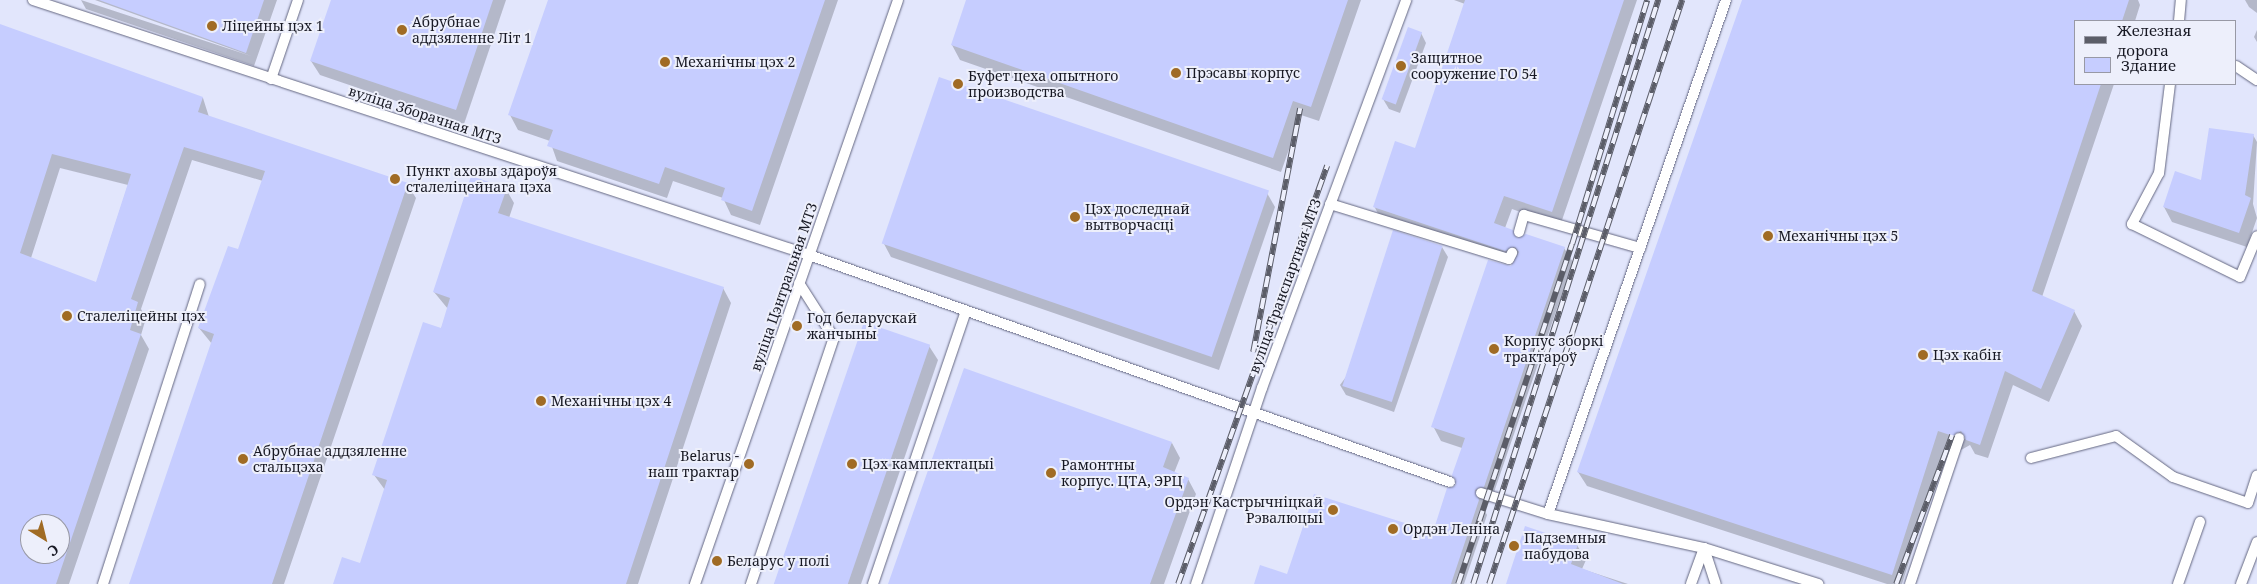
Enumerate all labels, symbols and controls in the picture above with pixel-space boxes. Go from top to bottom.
place label: Абрубнае аддзяленне Літ 1 [412,14,532,46]
place label: Ліцейны цэх 1 [222,18,323,34]
marker: Ліцейны цэх 1 [206,20,218,32]
legend [2074,20,2237,85]
text: Железная дорога [2117,20,2191,60]
marker: Абрубнае аддзяленне Літ 1 [396,24,408,36]
place label: Защитное сооружение ГО 54 [1411,50,1537,82]
place label: Механічны цэх 2 [675,54,795,70]
text: Здание [2121,55,2176,75]
marker: Механічны цэх 2 [659,56,671,68]
marker: Защитное сооружение ГО 54 [1395,60,1407,72]
place label: Прэсавы корпус [1186,65,1300,81]
marker: Прэсавы корпус [1170,67,1182,79]
place label: Буфет цеха опытного производства [968,68,1118,100]
marker: Буфет цеха опытного производства [952,78,964,90]
street label: вуліца Зборачная МТЗ [346,82,504,148]
place label: Пункт аховы здароўя сталеліцейнага цэха [406,163,557,196]
marker: Пункт аховы здароўя сталеліцейнага цэха [388,172,402,186]
street label: вуліца Транспартная МТЗ [1246,196,1324,376]
street label: вуліца Цэнтральная МТЗ [747,201,821,373]
place label: Цэх доследнай вытворчасці [1085,201,1190,233]
marker: Цэх доследнай вытворчасці [1069,211,1081,223]
place label: Механічны цэх 5 [1778,228,1898,244]
marker: Механічны цэх 5 [1762,230,1774,242]
place label: Сталеліцейны цэх [77,308,205,324]
marker: Сталеліцейны цэх [61,310,73,322]
place label: Год беларускай жанчыны [807,310,917,342]
marker: Год беларускай жанчыны [791,320,803,332]
place label: Корпус зборкі трактароў [1504,333,1604,366]
marker: Корпус зборкі трактароў [1488,343,1500,355]
place label: Цэх кабін [1933,347,2001,363]
marker: Цэх кабін [1917,349,1929,361]
place label: Механічны цэх 4 [551,393,671,409]
marker: Механічны цэх 4 [535,395,547,407]
place label: Абрубнае аддзяленне стальцэха [253,443,407,476]
place label: Belarus - наш трактар [648,448,739,481]
marker: Абрубнае аддзяленне стальцэха [237,453,249,465]
place label: Цэх камплектацыі [862,456,994,472]
place label: Рамонтны корпус. ЦТА, ЭРЦ [1061,457,1183,490]
marker: Belarus - наш трактар [743,458,755,470]
marker: Цэх камплектацыі [846,458,858,470]
marker: Рамонтны корпус. ЦТА, ЭРЦ [1045,467,1057,479]
place label: Ордэн Кастрычніцкай Рэвалюцыі [1165,494,1323,526]
marker: Ордэн Кастрычніцкай Рэвалюцыі [1327,504,1339,516]
north arrow [20,514,70,564]
place label: Ордэн Леніна [1403,521,1500,537]
marker: Ордэн Леніна [1387,523,1399,535]
place label: Падземныя пабудова [1524,530,1606,562]
text: С [44,540,63,561]
marker: Падземныя пабудова [1508,540,1520,552]
place label: Беларус у полі [727,553,830,569]
marker: Беларус у полі [711,555,723,567]

